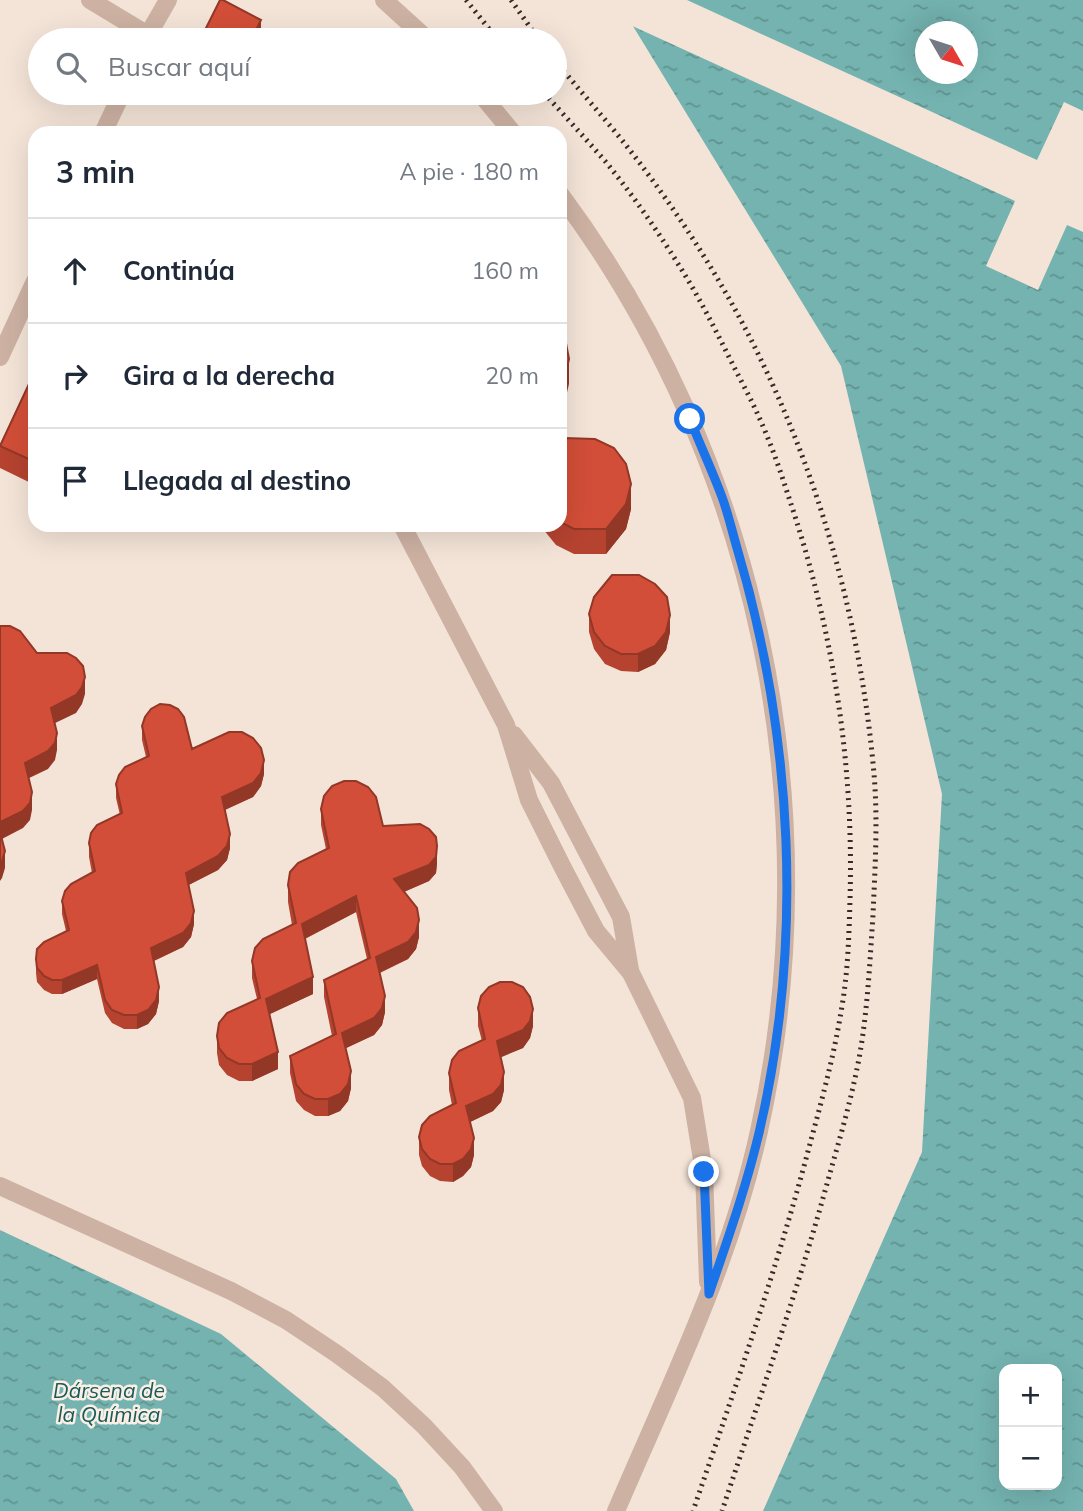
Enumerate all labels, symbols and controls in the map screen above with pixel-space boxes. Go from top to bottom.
north arrow [915,21,978,84]
search box [28,28,567,105]
icon: search [52,48,90,86]
text: Buscar aquí [108,50,251,83]
text: 3 min [56,153,135,191]
text: A pie · 180 m [399,157,539,186]
icon: ahead [56,252,94,290]
text: Continúa [123,254,235,287]
text: 160 m [471,256,539,285]
icon: right [56,357,94,395]
text: Gira a la derecha [123,359,335,392]
text: 20 m [485,361,539,390]
route start [674,403,705,434]
icon: arrive [56,462,94,500]
text: Llegada al destino [123,464,351,497]
route end [688,1156,719,1187]
map controls [999,1364,1062,1490]
button: + [999,1364,1062,1427]
water label: Dársena de la Química [53,1377,165,1427]
button: − [999,1427,1062,1490]

